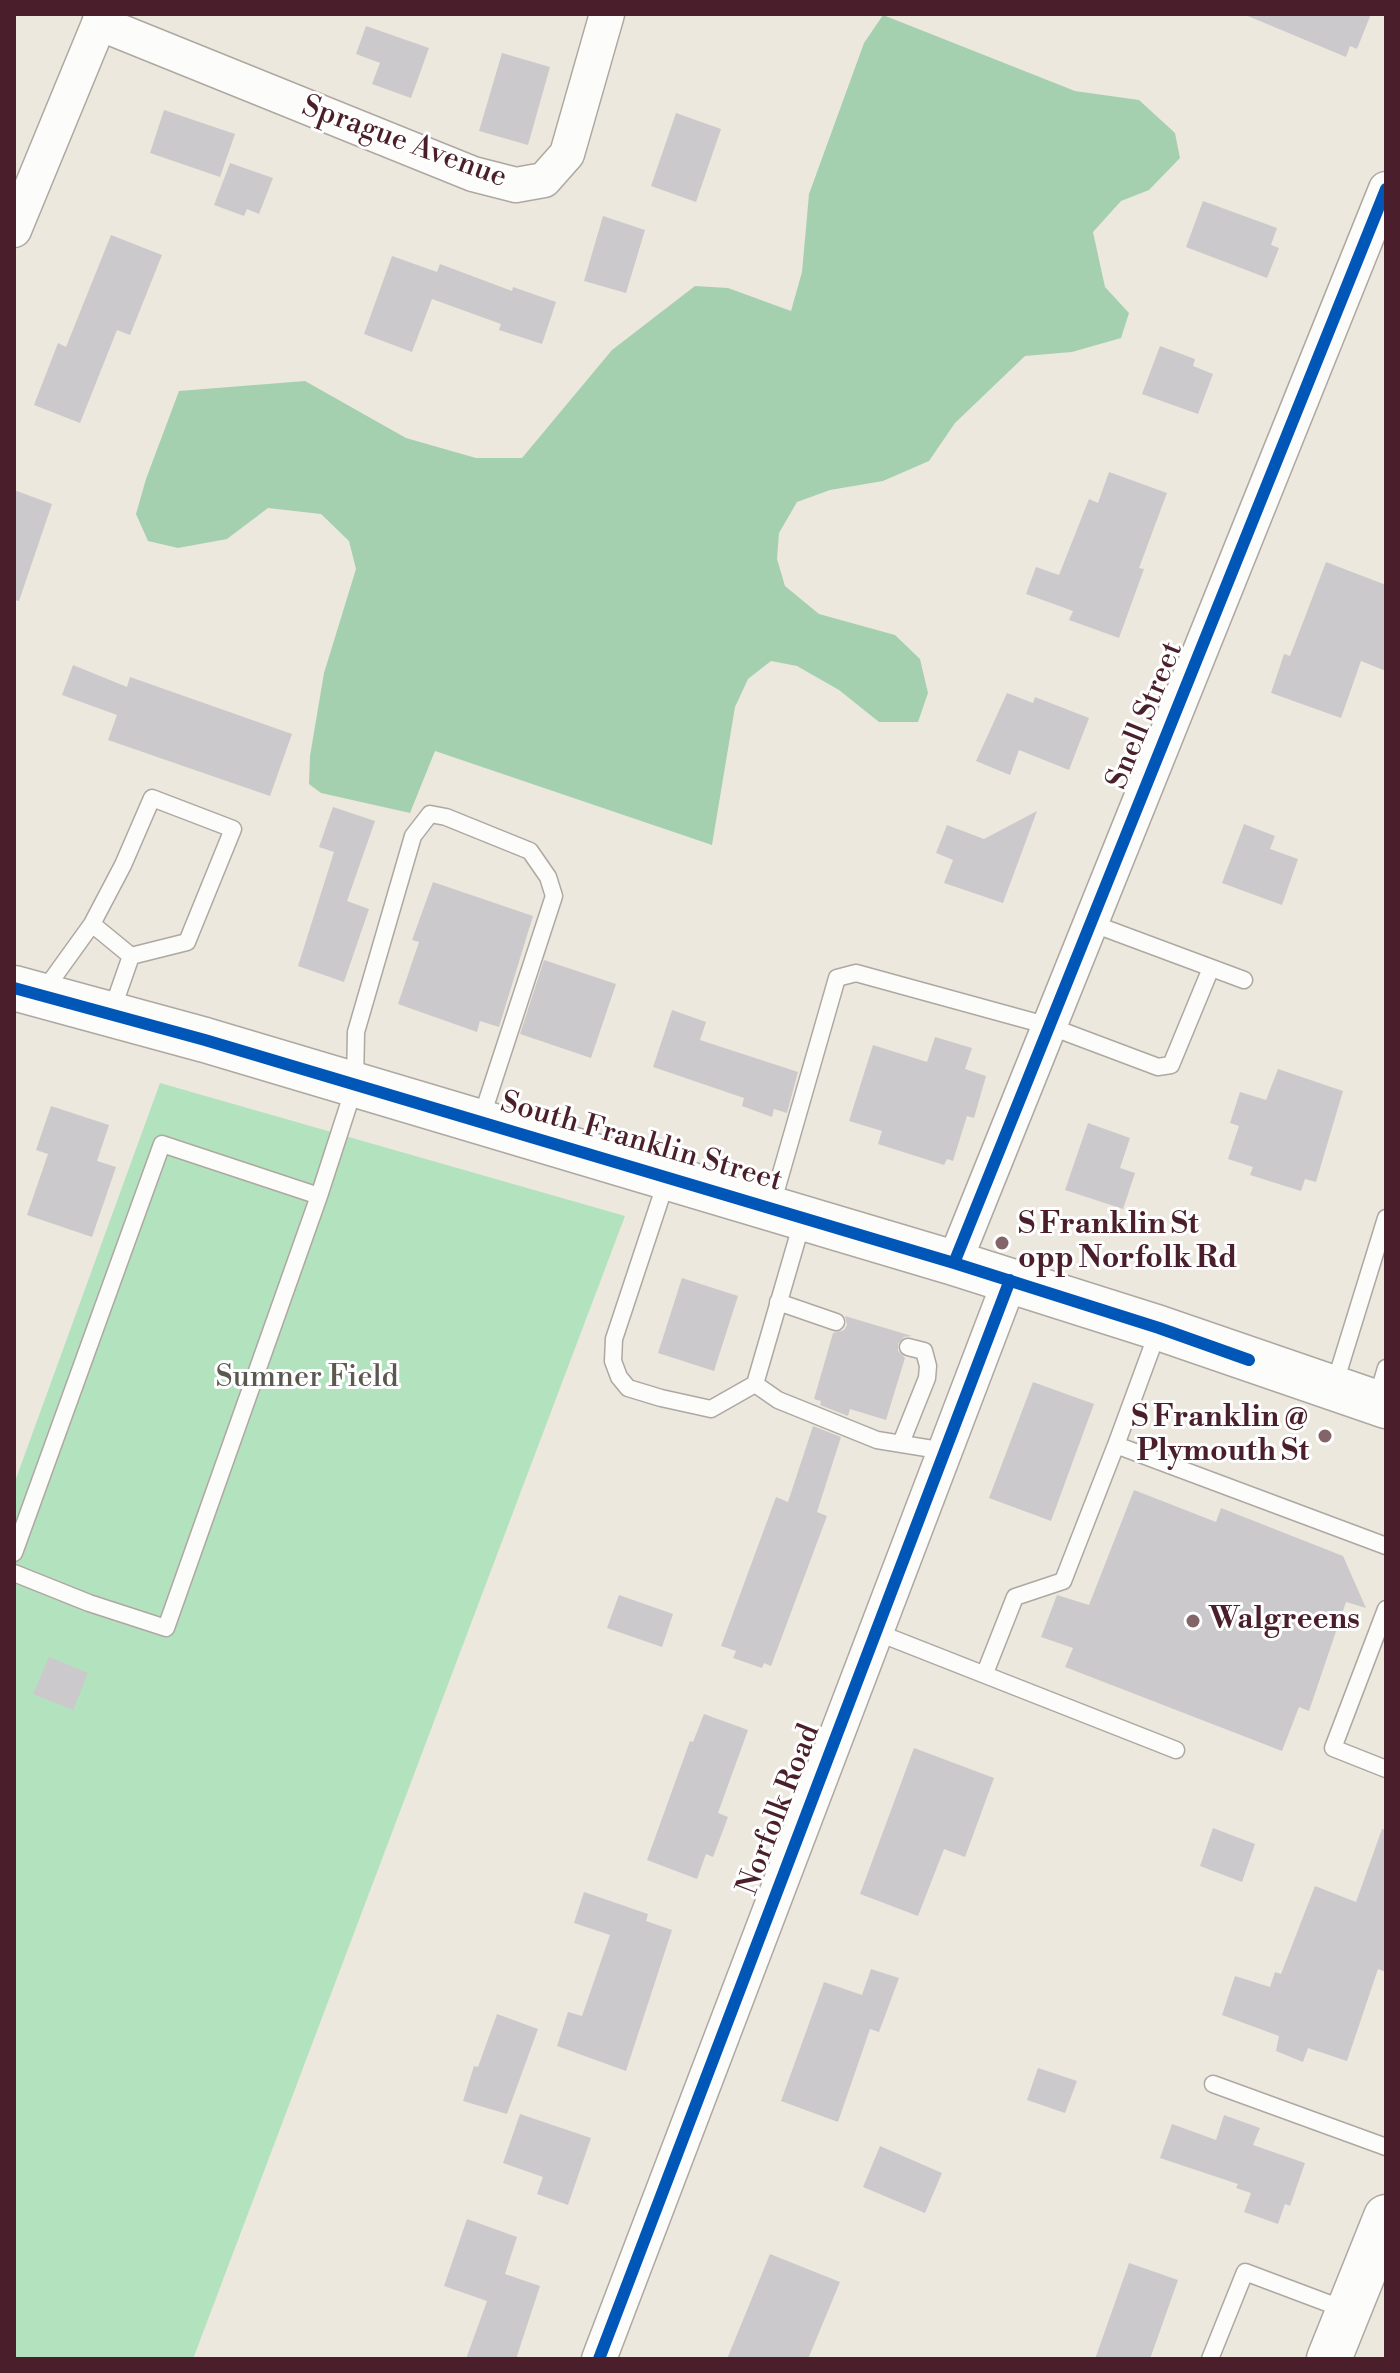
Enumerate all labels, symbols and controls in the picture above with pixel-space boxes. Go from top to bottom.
street label: Sprague Avenue [297,89,511,197]
street label: Snell Street [1100,637,1192,795]
street label: South Franklin Street [496,1086,786,1200]
place label: S Franklin St opp Norfolk Rd [1018,1208,1237,1278]
marker: S Franklin St opp Norfolk Rd [993,1234,1011,1252]
park label: Sumner Field [215,1361,399,1397]
place label: S Franklin @ Plymouth St [1131,1401,1309,1472]
marker: S Franklin @ Plymouth St [1316,1427,1334,1445]
place label: Walgreens [1209,1603,1360,1639]
marker: Walgreens [1184,1612,1202,1630]
street label: Norfolk Road [731,1720,829,1900]

